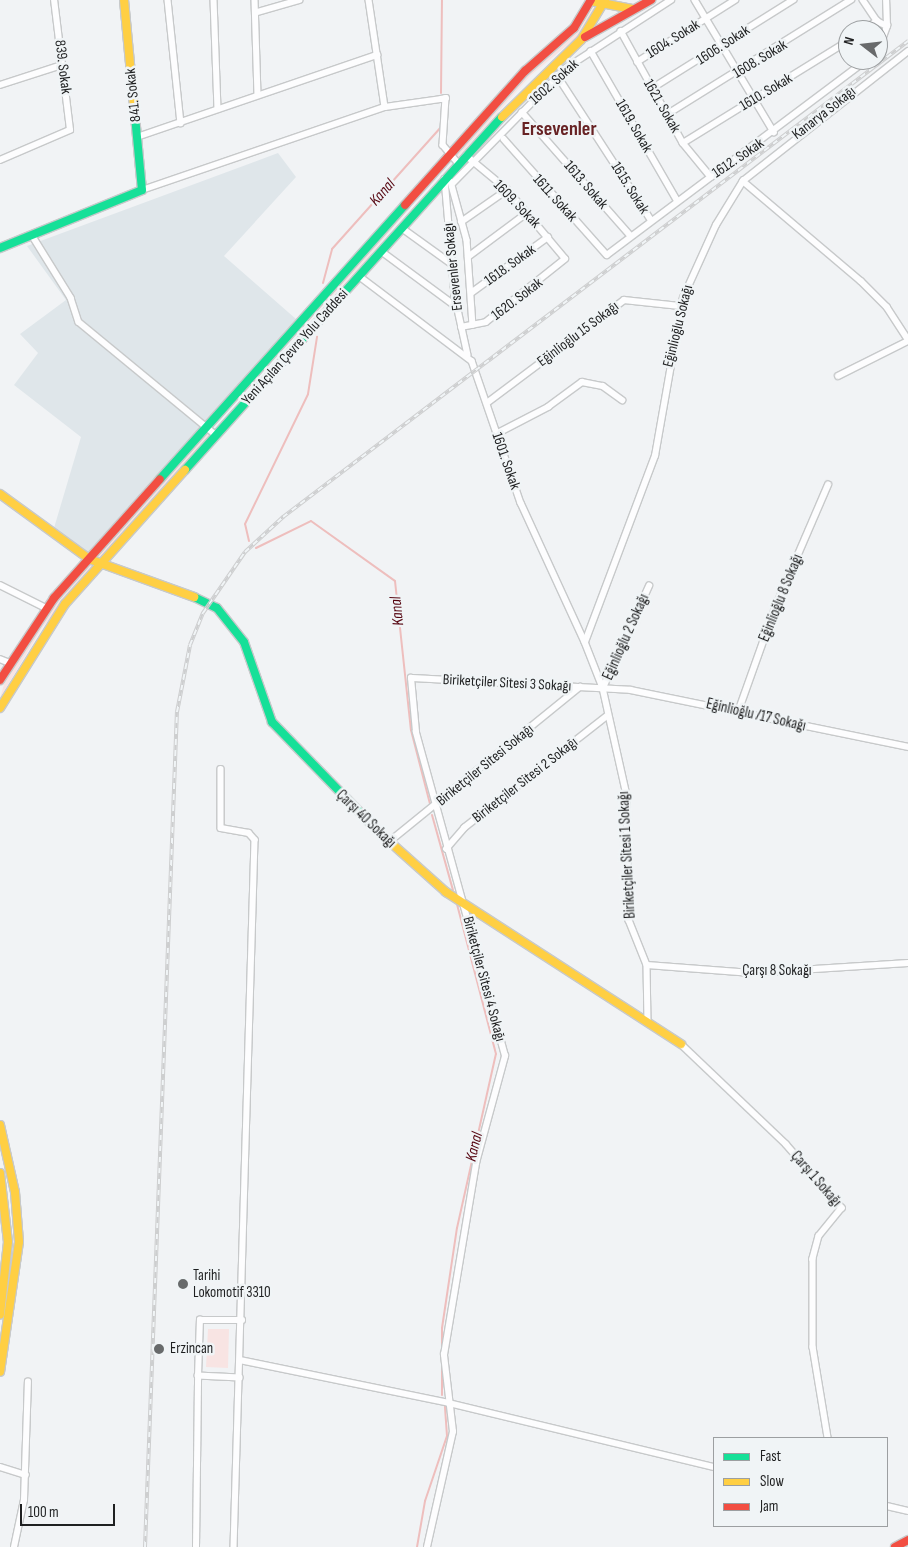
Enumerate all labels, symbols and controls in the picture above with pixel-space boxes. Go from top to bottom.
street label: 1604. Sokak [643,16,703,62]
north arrow [838,20,888,70]
street label: 1606. Sokak [693,21,753,69]
text: N [840,35,858,47]
street label: 1608. Sokak [730,36,790,82]
street label: 839. Sokak [51,39,75,95]
street label: 1602. Sokak [526,55,582,109]
street label: 841. Sokak [121,67,145,123]
street label: 1610. Sokak [736,69,796,115]
street label: 1621. Sokak [639,76,685,136]
street label: Kanarya Sokağı [789,83,859,143]
street label: 1619. Sokak [612,96,656,156]
district label: Ersevenler [521,117,597,141]
street label: 1612. Sokak [709,134,767,182]
street label: 1613. Sokak [560,157,612,213]
street label: 1615. Sokak [607,159,653,217]
street label: 1611. Sokak [529,170,581,226]
water label: Kanal [366,176,400,210]
street label: 1609. Sokak [490,176,544,232]
street label: Ersevenler Sokağı [439,222,467,312]
street label: 1618. Sokak [481,240,539,290]
street label: 1620. Sokak [488,274,546,324]
street label: Eğinlioğlu Sokağı [659,283,697,369]
street label: Yeni Açılan Çevre Yolu Caddesi [238,285,352,409]
street label: Eğinlioğlu 15 Sokağı [534,297,622,371]
street label: 1601. Sokak [488,430,524,492]
street label: Eğinlioğlu 8 Sokağı [755,552,807,644]
street label: Eğinlioğlu 2 Sokağı [599,591,653,683]
water label: Kanal [387,595,409,627]
street label: Biriketçiler Sitesi 3 Sokağı [442,671,572,695]
street label: Eğinlioğlu /17 Sokağı [704,695,808,735]
street label: Biriketçiler Sitesi Sokağı [433,720,537,810]
street label: Biriketçiler Sitesi 2 Sokağı [469,733,581,827]
street label: Çarşı 40 Sokağı [333,786,399,852]
street label: Biriketçiler Sitesi 1 Sokağı [615,791,639,919]
street label: Biriketçiler Sitesi 4 Sokağı [459,915,509,1043]
street label: Çarşı 8 Sokağı [742,962,812,980]
water label: Kanal [462,1130,488,1164]
street label: Çarşı 1 Sokağı [787,1147,845,1211]
place label: Tarihi Lokomotif 3310 [193,1266,271,1301]
marker: Tarihi Lokomotif 3310 [177,1278,189,1290]
place label: Erzincan [170,1340,213,1358]
marker: Erzincan [152,1342,166,1356]
legend [713,1437,888,1527]
text: Fast [760,1447,781,1466]
text: Slow [760,1472,784,1491]
scale bar [22,1494,118,1526]
text: Jam [760,1497,778,1516]
text: 100 m [28,1503,59,1522]

